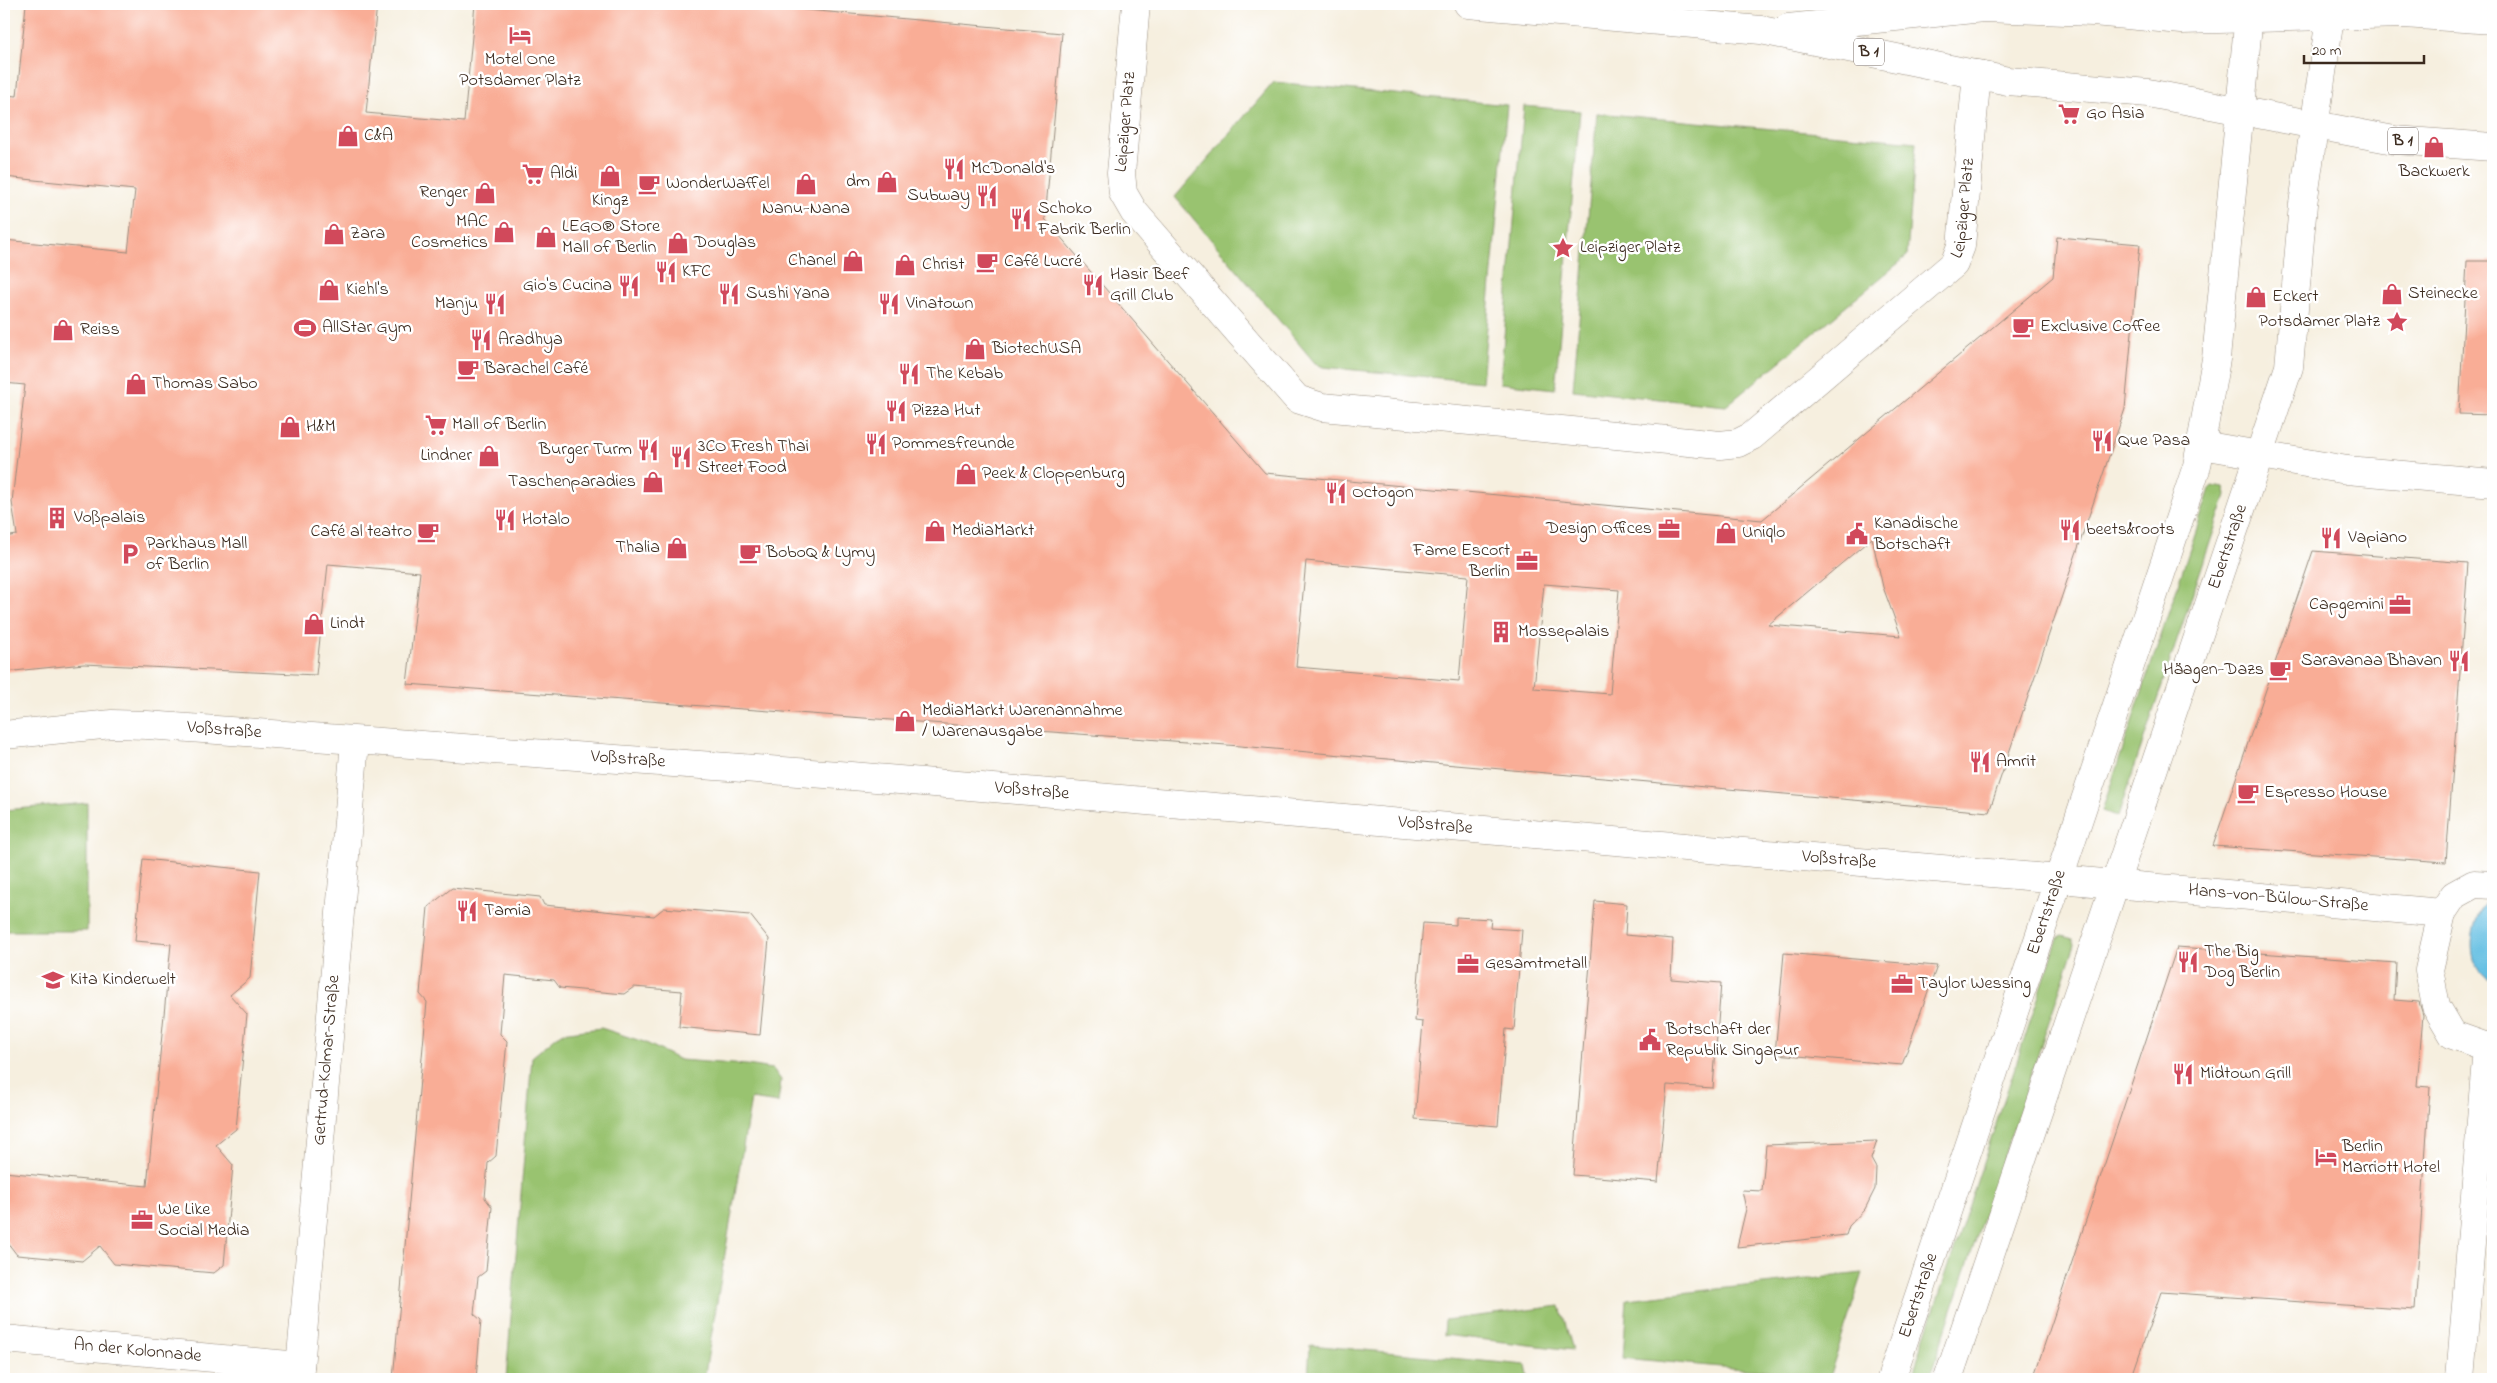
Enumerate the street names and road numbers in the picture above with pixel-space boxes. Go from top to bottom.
road number: B 1 [1854,38,1884,66]
street label: Leipziger Platz [1109,70,1144,173]
road number: B 1 [2388,128,2418,154]
street label: Leipziger Platz [1944,157,1982,262]
street label: Ebertstraße [2202,500,2255,593]
street label: Voßstraße [185,715,263,746]
street label: Voßstraße [589,744,667,776]
street label: Voßstraße [993,775,1071,808]
street label: Voßstraße [1396,810,1475,842]
street label: Voßstraße [1800,844,1878,876]
street label: Ebertstraße [2021,866,2074,958]
street label: Hans-von-Bülow-Straße [2187,878,2370,920]
street label: Gertrud-Kolmar-Straße [307,973,348,1146]
street label: Ebertstraße [1893,1249,1946,1342]
street label: An der Kolonnade [72,1332,203,1370]

